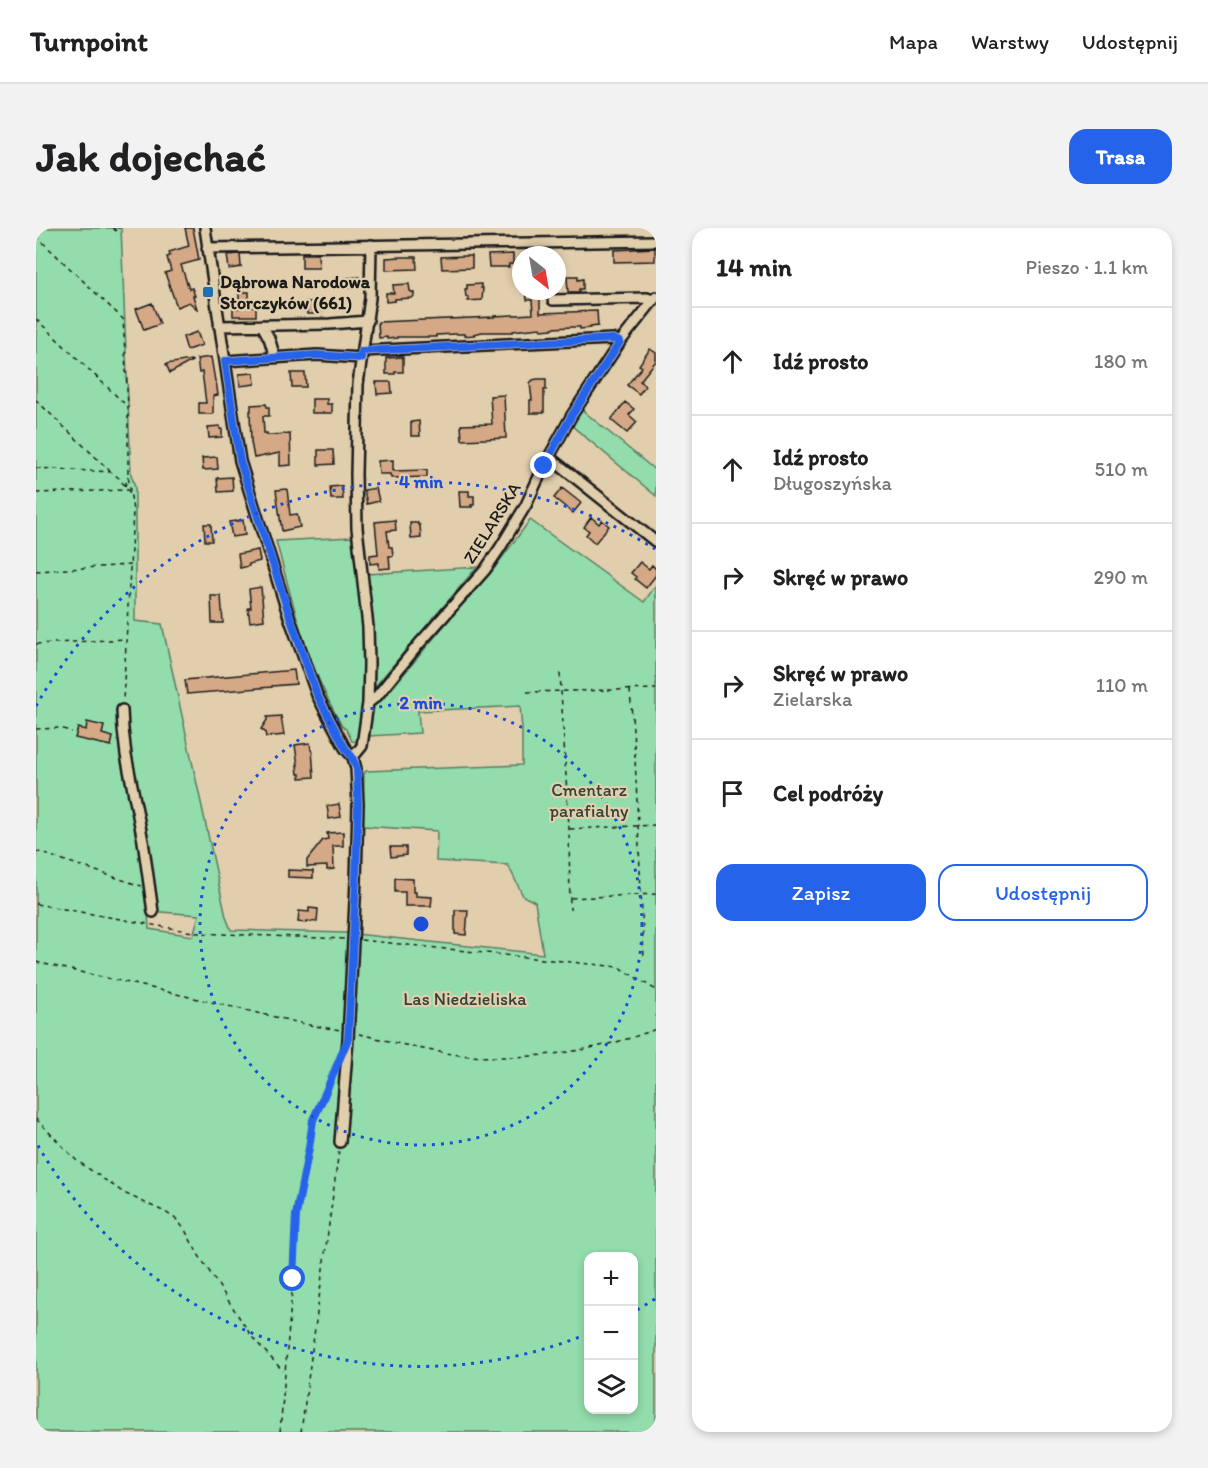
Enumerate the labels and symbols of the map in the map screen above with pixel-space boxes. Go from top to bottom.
north arrow [512,246,566,300]
place label: Dąbrowa Narodowa Storczyków (661) [220,271,371,314]
marker: Dąbrowa Narodowa Storczyków (661) [201,285,215,299]
route end [530,452,556,478]
text: 4 min [399,471,444,493]
street label: ZIELARSKA [458,478,526,568]
text: 2 min [400,692,443,714]
park label: Cmentarz parafialny [549,779,629,822]
centre of rings [411,914,431,934]
park label: Las Niedzieliska [403,988,527,1010]
route start [279,1265,305,1291]

